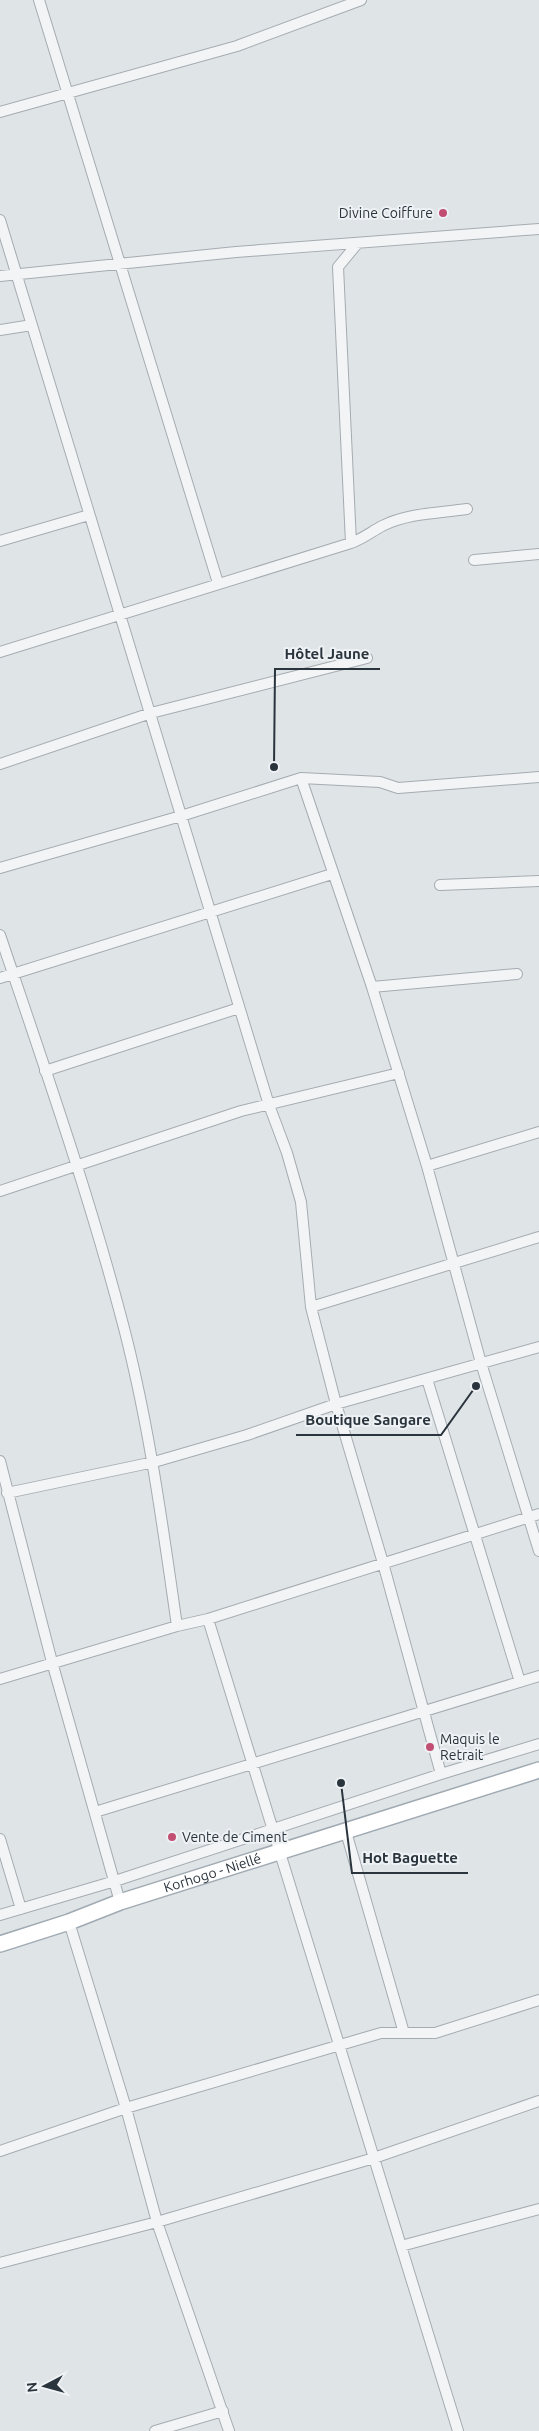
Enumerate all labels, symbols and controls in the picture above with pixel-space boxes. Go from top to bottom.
place label: Divine Coiffure [339,205,433,221]
marker: Divine Coiffure [437,207,449,219]
callout: Hôtel Jaune [275,639,380,669]
text: Hôtel Jaune [284,645,370,662]
callout: Boutique Sangare [296,1405,441,1435]
text: Boutique Sangare [305,1411,431,1428]
place label: Maquis le Retrait [440,1731,500,1763]
marker: Maquis le Retrait [424,1741,436,1753]
place label: Vente de Ciment [182,1829,287,1845]
marker: Vente de Ciment [166,1831,178,1843]
callout: Hot Baguette [352,1843,468,1873]
text: Hot Baguette [362,1849,458,1866]
street label: Korhogo - Niellé [162,1850,263,1896]
north arrow [20,2361,70,2411]
text: N [24,2381,41,2393]

